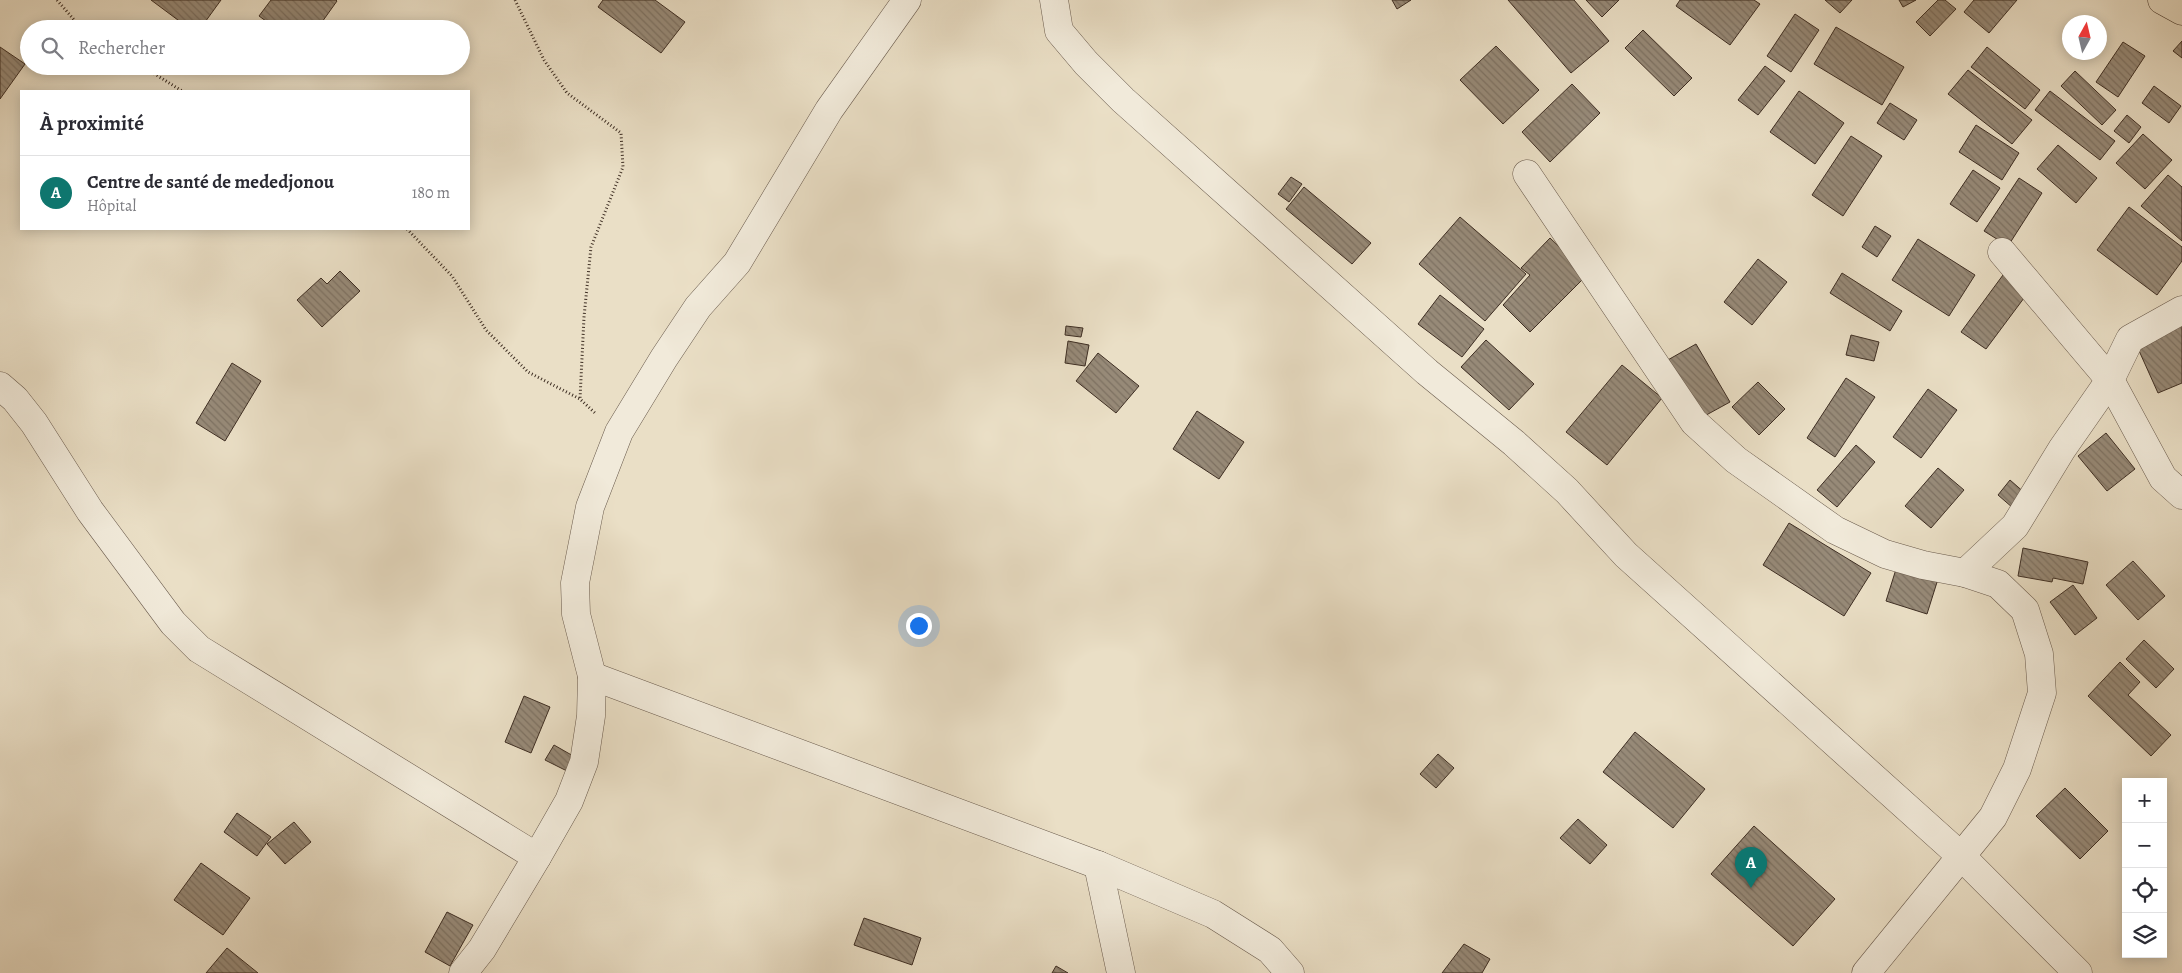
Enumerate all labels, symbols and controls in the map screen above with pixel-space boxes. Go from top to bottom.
north arrow [2062,15,2107,60]
search box [20,20,470,75]
icon: search [38,34,66,62]
text: Rechercher [78,35,165,61]
text: À proximité [40,109,144,137]
text: Centre de santé de mededjonou [87,169,334,195]
text: A [51,182,61,204]
text: 180 m [412,182,450,204]
text: Hôpital [87,195,136,217]
your location [906,613,932,639]
map controls [2122,778,2167,958]
button: + [2122,778,2167,823]
button: − [2122,823,2167,868]
pin: A [1735,847,1767,888]
button: locate [2122,868,2167,913]
button: layers [2122,913,2167,958]

